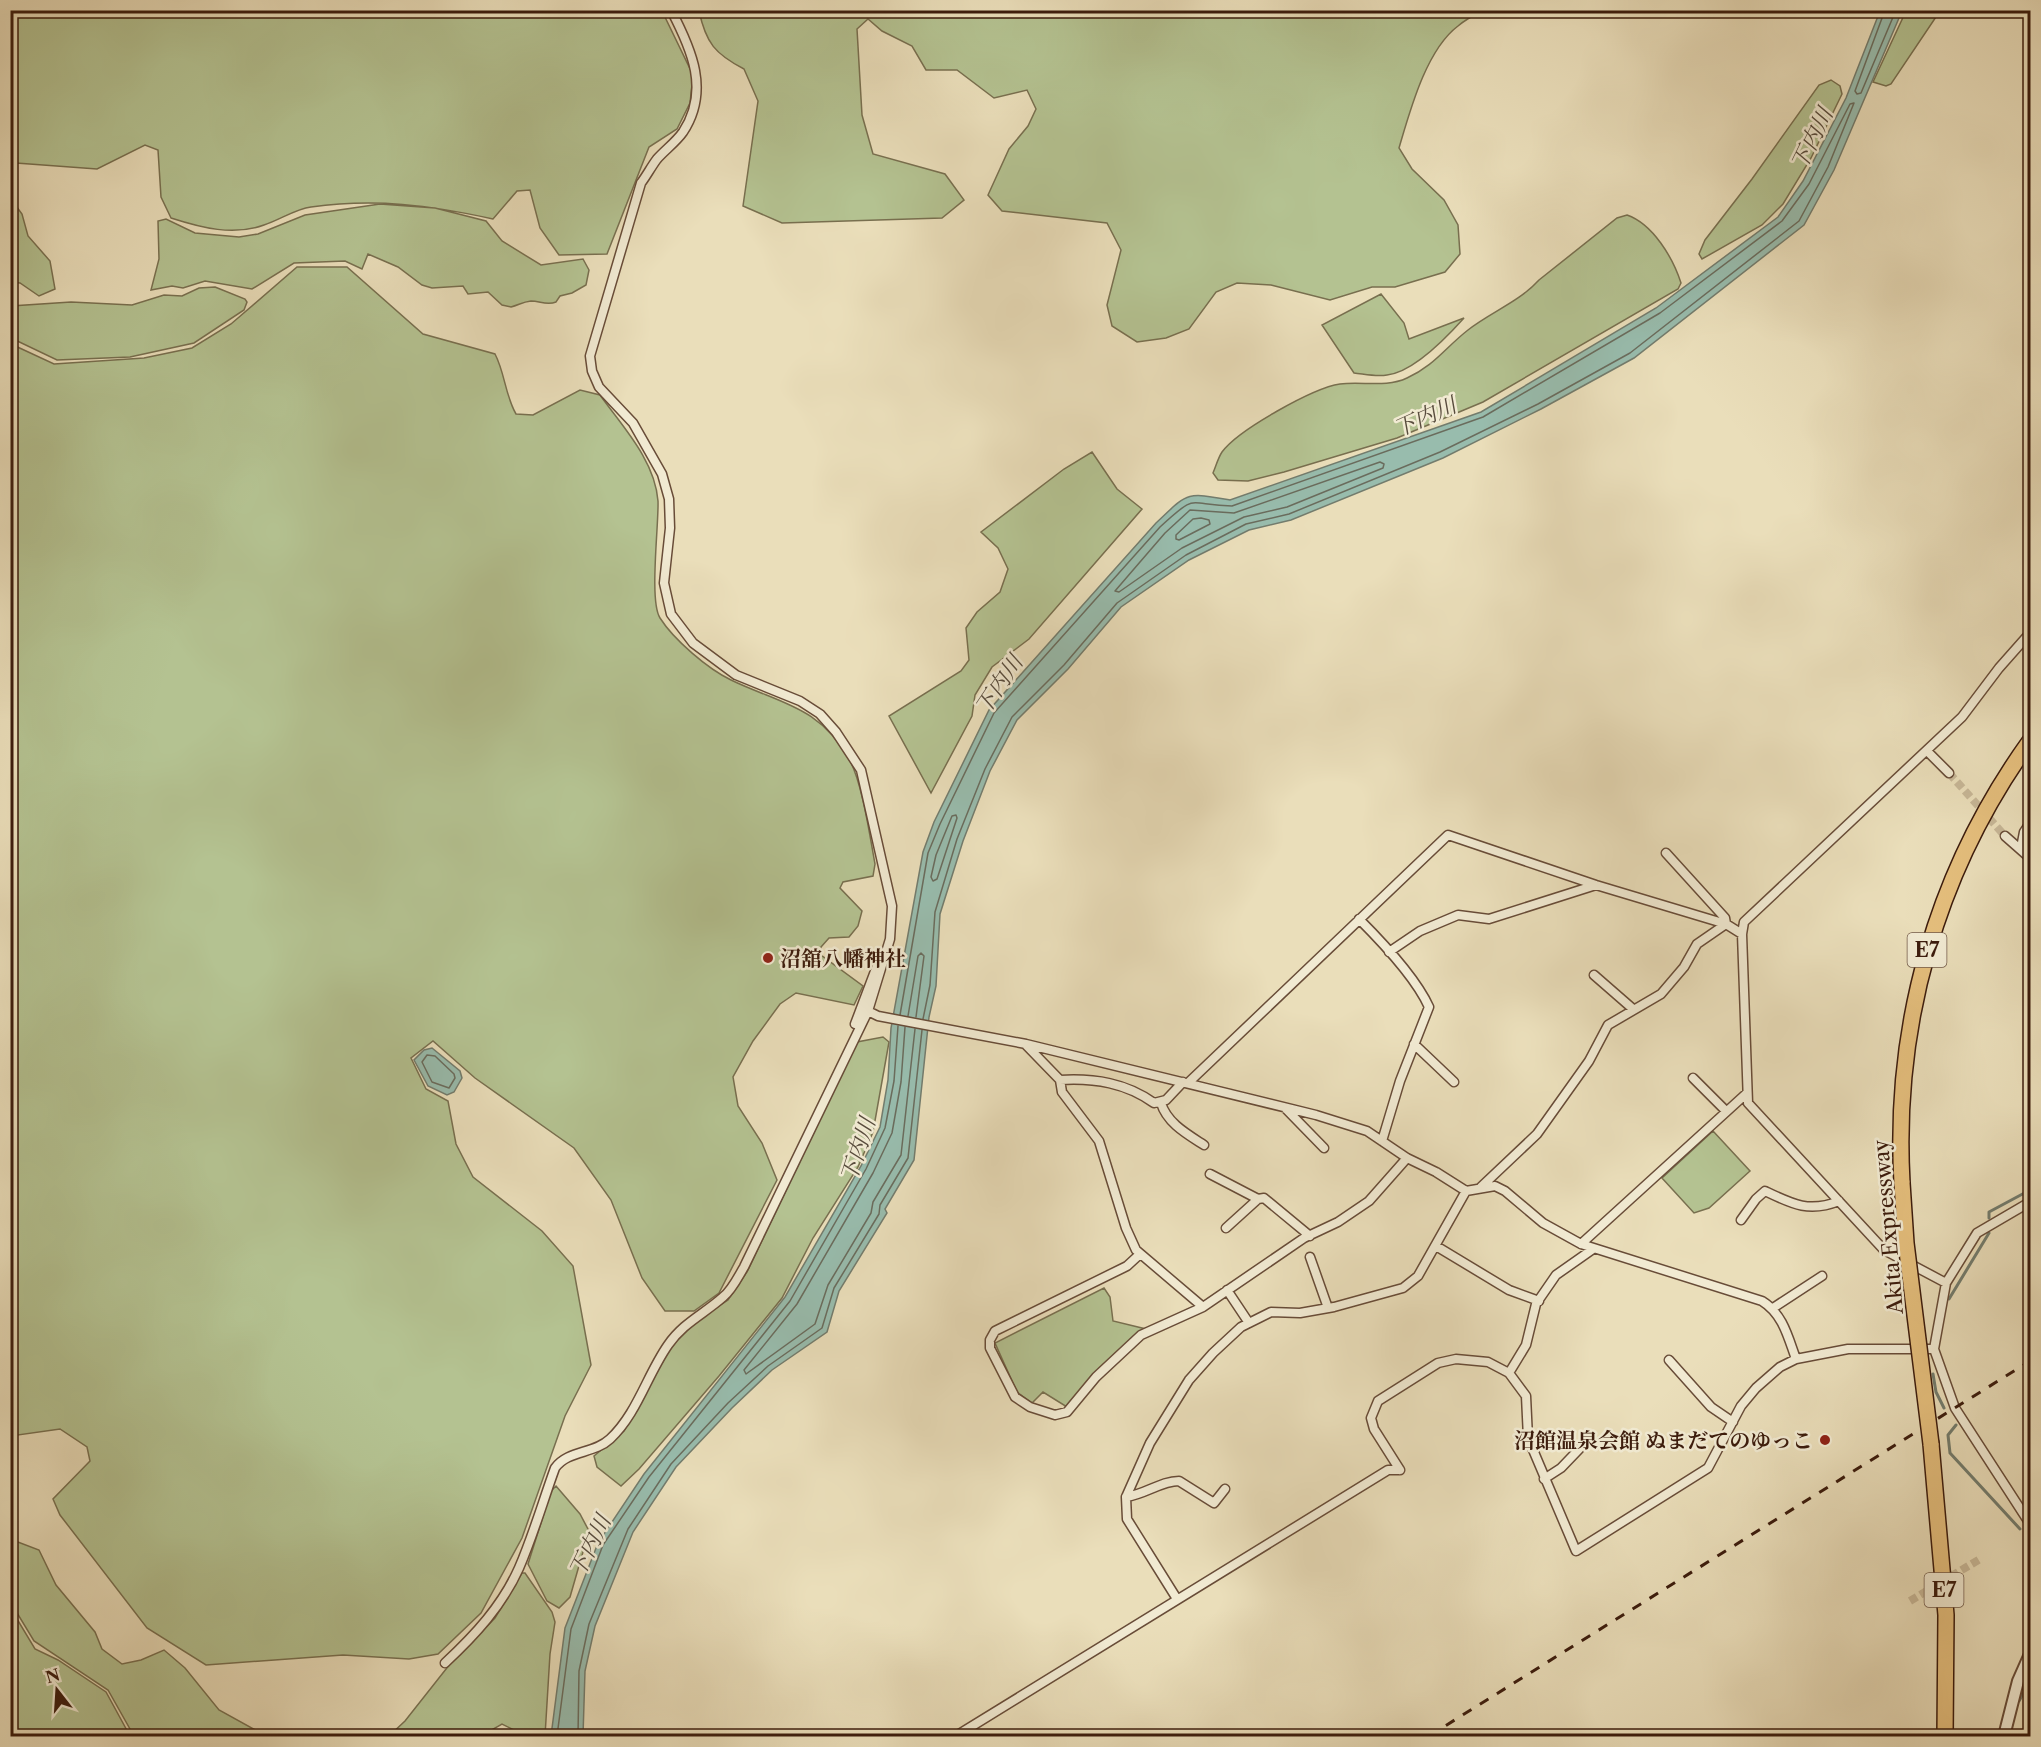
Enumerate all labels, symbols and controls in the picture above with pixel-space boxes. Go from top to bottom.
water label: 下内川 [1785,102,1839,175]
water label: 下内川 [1389,390,1462,443]
water label: 下内川 [969,648,1030,720]
road number: E7 [1908,933,1946,967]
place label: 沼舘八幡神社 [780,946,906,971]
marker: 沼舘八幡神社 [761,951,775,965]
water label: 下内川 [835,1113,882,1186]
street label: Akita Expressway [1868,1138,1908,1316]
place label: 沼館温泉会館 ぬまだてのゆっこ [1514,1428,1813,1453]
marker: 沼館温泉会館 ぬまだてのゆっこ [1818,1433,1832,1447]
water label: 下内川 [563,1509,617,1582]
road number: E7 [1924,1573,1964,1607]
north arrow [27,1660,87,1720]
text: N [43,1664,62,1687]

